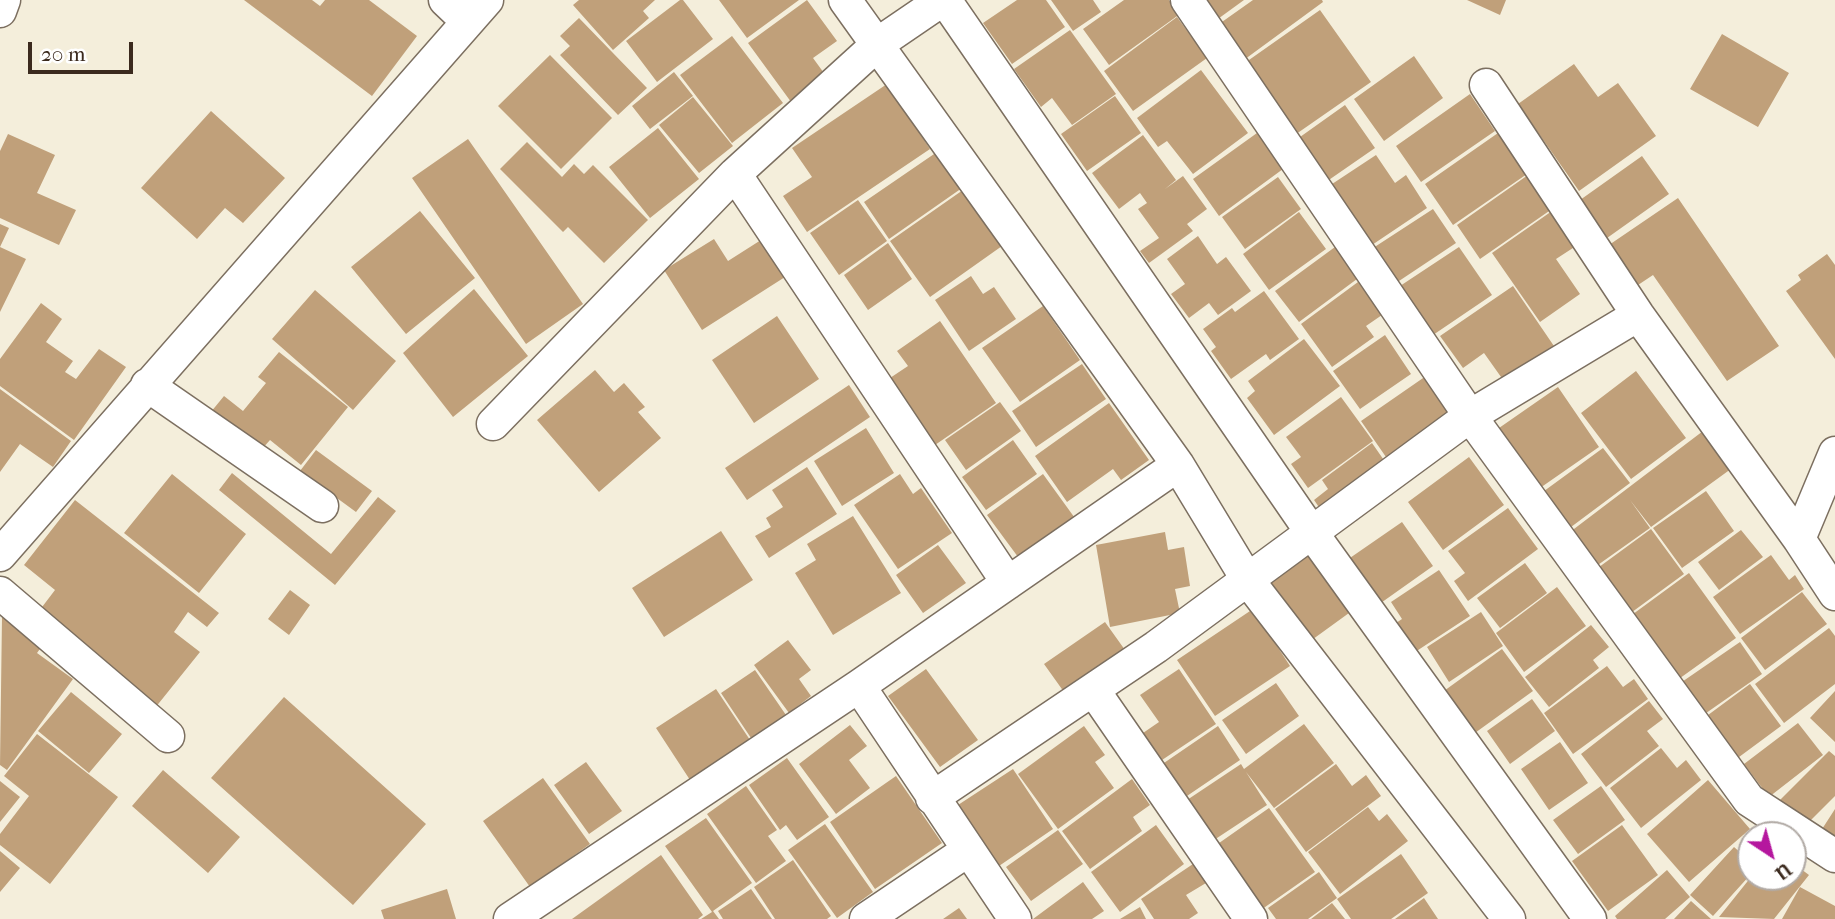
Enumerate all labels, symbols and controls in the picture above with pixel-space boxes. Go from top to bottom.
scale bar [32,28,136,72]
text: 20 m [41,42,85,66]
north arrow [1737,821,1807,891]
text: U [1771,858,1796,885]

